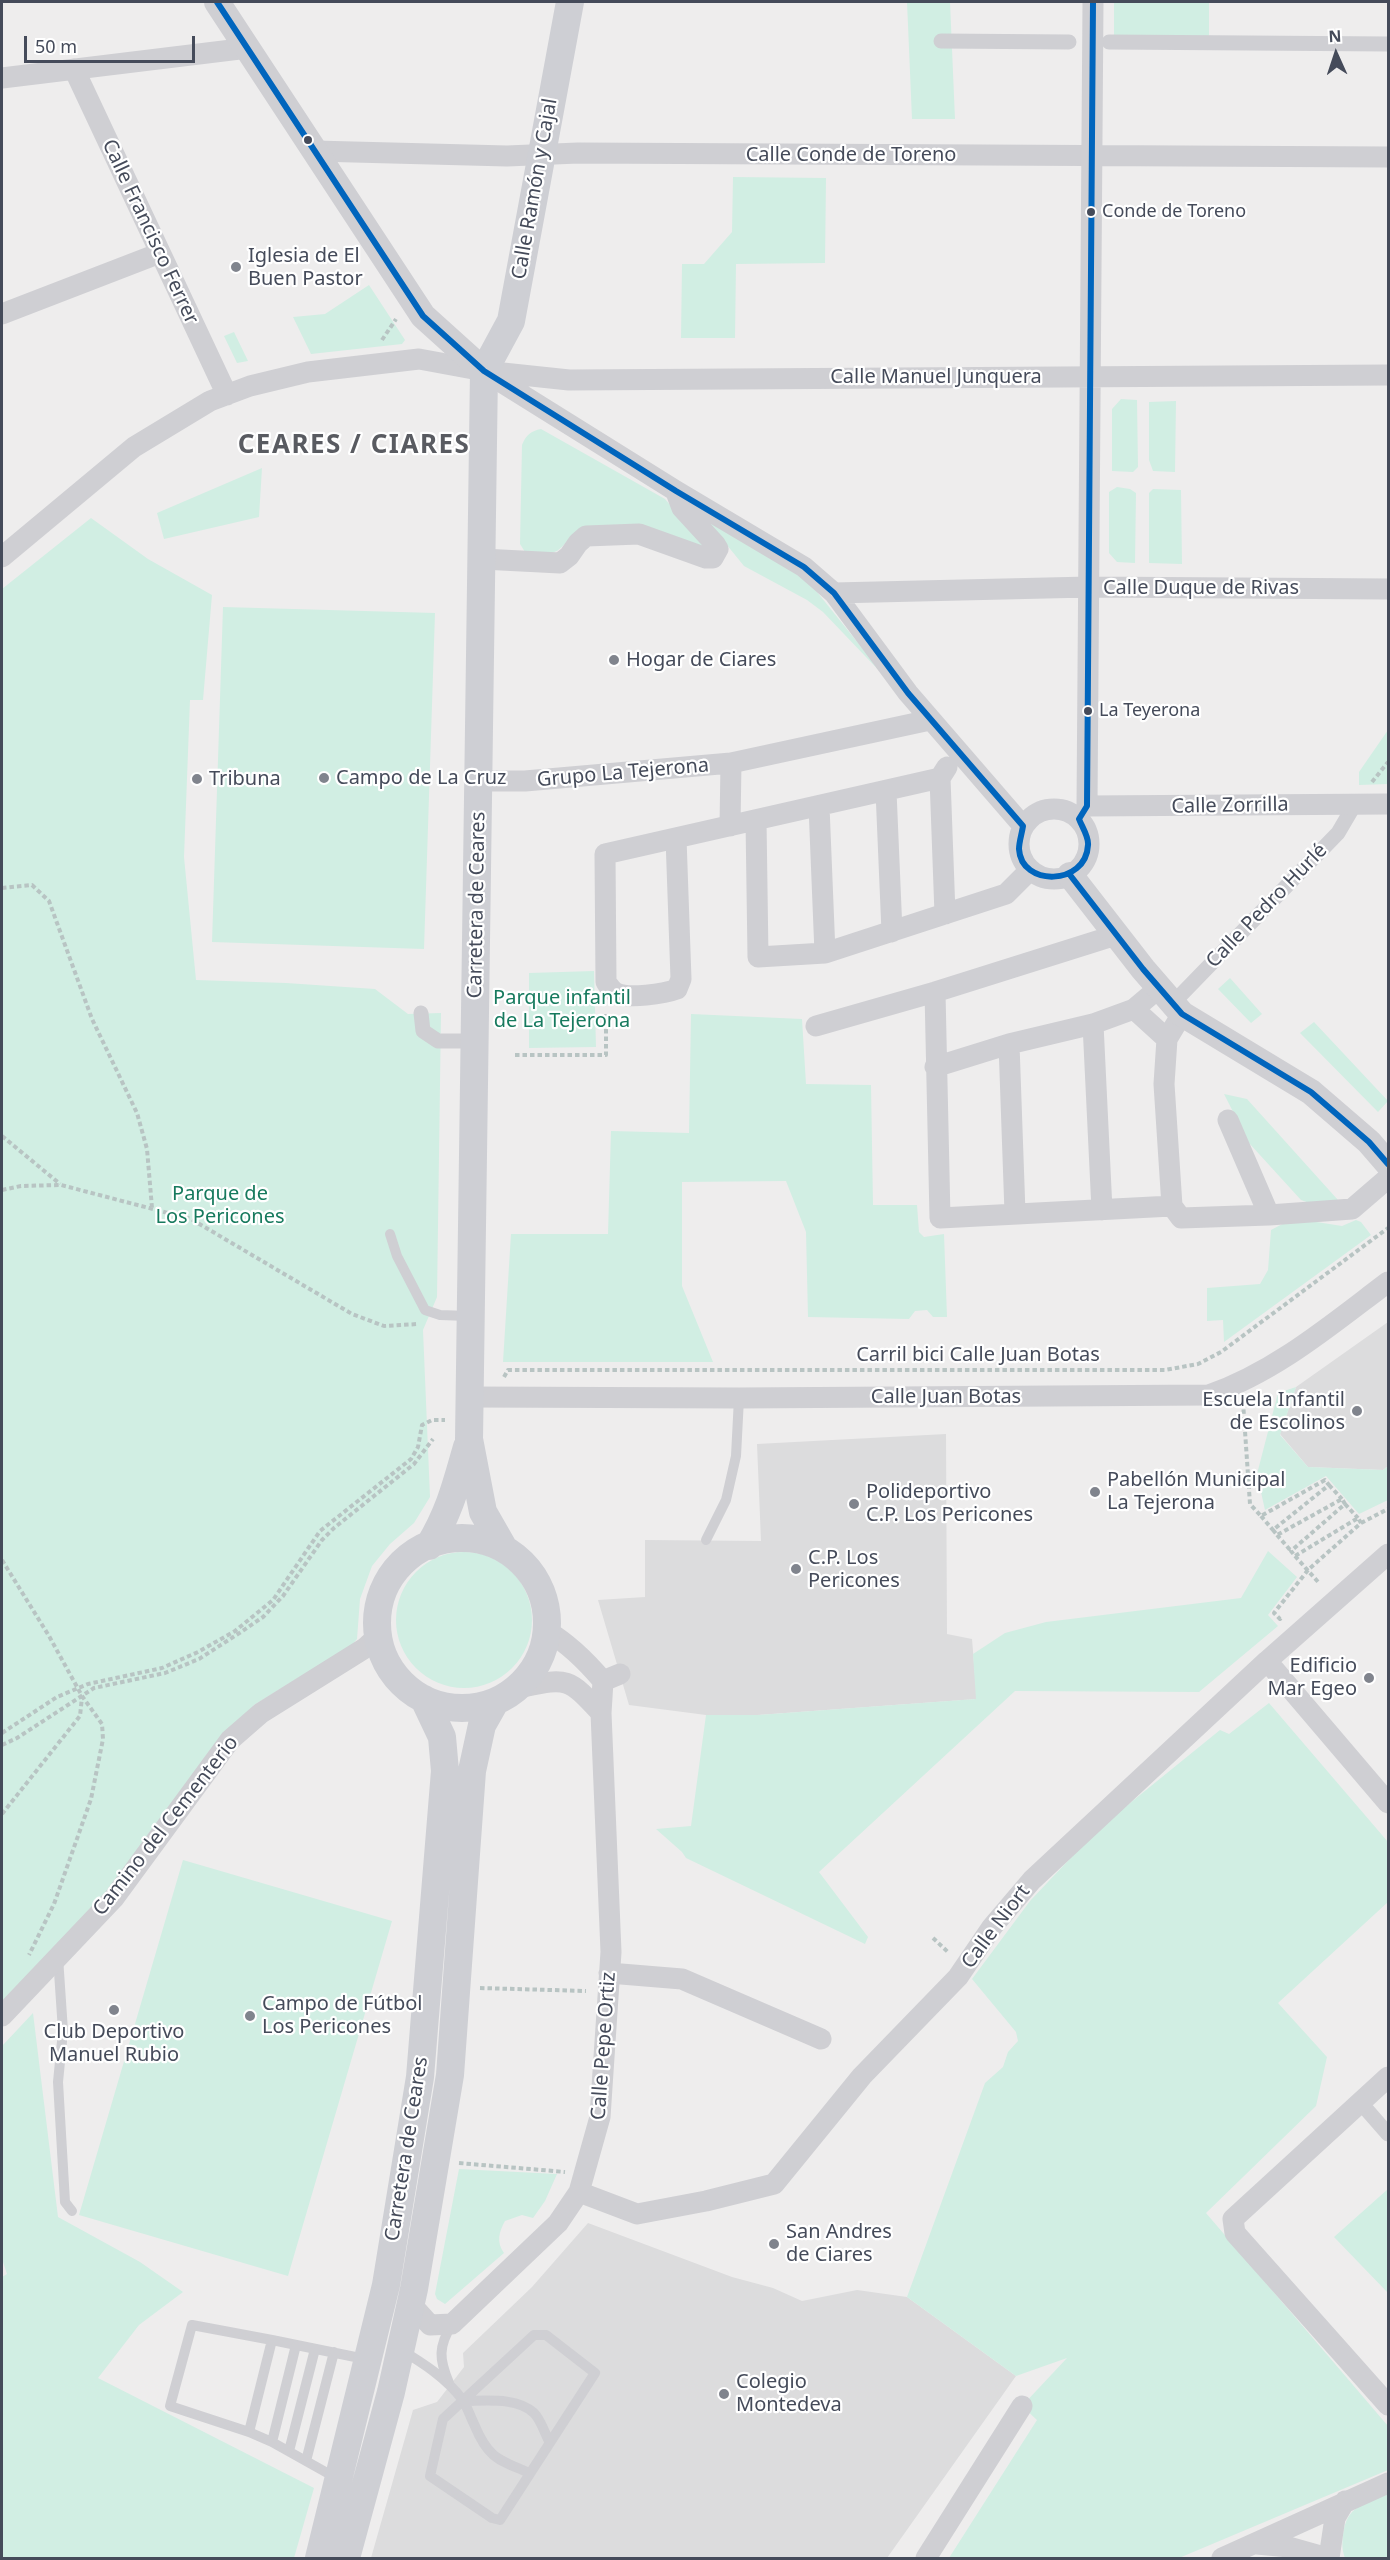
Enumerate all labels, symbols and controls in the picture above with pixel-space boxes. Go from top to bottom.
scale bar [27,24,198,62]
north arrow [1306,24,1366,84]
text: N [1328,25,1342,47]
text: 50 m [35,34,77,58]
street label: Calle Ramón y Cajal [507,97,563,281]
unlabelled marker [302,134,314,146]
street label: Calle Francisco Ferrer [97,136,203,328]
street label: Calle Conde de Toreno [746,143,956,167]
place label: Conde de Toreno [1102,201,1246,223]
marker: Conde de Toreno [1085,206,1097,218]
place label: Iglesia de El Buen Pastor [248,244,363,291]
marker: Iglesia de El Buen Pastor [229,260,243,274]
street label: Calle Manuel Junquera [830,365,1042,389]
district label: CEARES / CIARES [238,430,470,462]
street label: Calle Duque de Rivas [1103,576,1299,600]
place label: Hogar de Ciares [626,648,776,672]
marker: Hogar de Ciares [607,653,621,667]
place label: La Teyerona [1099,700,1200,722]
marker: La Teyerona [1082,705,1094,717]
street label: Grupo La Tejerona [536,754,710,792]
place label: Campo de La Cruz [336,766,506,790]
place label: Tribuna [209,767,281,791]
marker: Campo de La Cruz [317,771,331,785]
marker: Tribuna [190,772,204,786]
street label: Calle Zorrilla [1171,793,1289,819]
street label: Carretera de Ceares [463,811,491,999]
street label: Calle Pedro Hurlé [1202,839,1332,973]
park label: Parque infantil de La Tejerona [493,986,631,1033]
park label: Parque de Los Pericones [155,1182,285,1229]
street label: Carril bici Calle Juan Botas [856,1343,1100,1367]
street label: Calle Juan Botas [871,1385,1021,1409]
place label: Escuela Infantil de Escolinos [1202,1388,1345,1435]
marker: Escuela Infantil de Escolinos [1350,1404,1364,1418]
place label: Pabellón Municipal La Tejerona [1107,1468,1285,1515]
place label: Polideportivo C.P. Los Pericones [866,1480,1033,1527]
marker: Pabellón Municipal La Tejerona [1088,1485,1102,1499]
marker: Polideportivo C.P. Los Pericones [847,1497,861,1511]
place label: C.P. Los Pericones [808,1546,900,1593]
marker: C.P. Los Pericones [789,1562,803,1576]
place label: Edificio Mar Egeo [1267,1654,1357,1701]
marker: Edificio Mar Egeo [1362,1671,1376,1685]
street label: Camino del Cementerio [88,1731,244,1921]
street label: Calle Niort [957,1880,1035,1974]
street label: Calle Pepe Ortiz [587,1971,621,2121]
place label: Campo de Fútbol Los Pericones [262,1992,422,2039]
marker: Club Deportivo Manuel Rubio [107,2003,121,2017]
marker: Campo de Fútbol Los Pericones [243,2009,257,2023]
place label: Club Deportivo Manuel Rubio [44,2020,184,2067]
street label: Carretera de Ceares [381,2055,433,2243]
place label: San Andres de Ciares [786,2220,892,2267]
marker: San Andres de Ciares [767,2237,781,2251]
place label: Colegio Montedeva [736,2370,842,2417]
marker: Colegio Montedeva [717,2387,731,2401]

